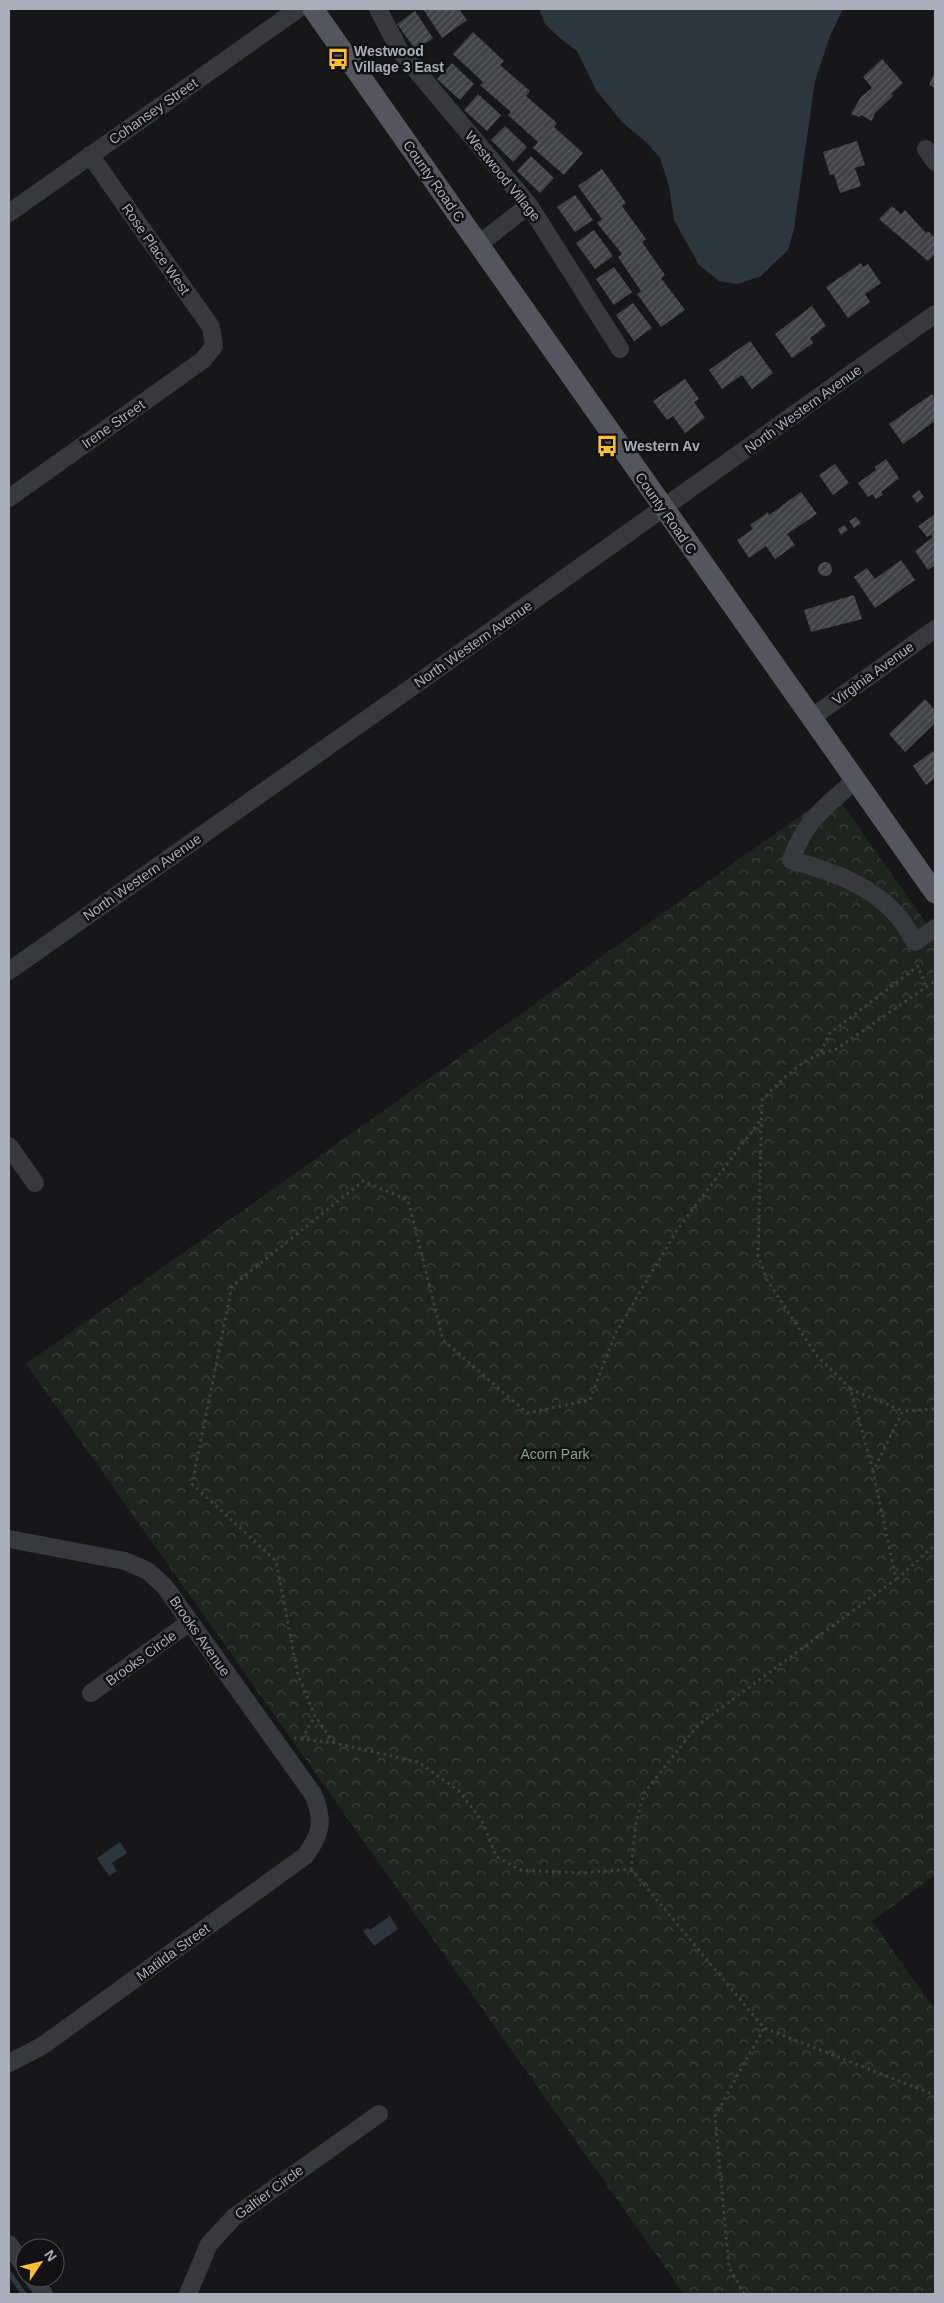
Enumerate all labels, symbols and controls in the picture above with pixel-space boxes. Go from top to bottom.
place label: Westwood Village 3 East [354,43,444,75]
bus stop icon: Westwood Village 3 East [325,46,351,72]
street label: Cohansey Street [106,74,200,147]
street label: Westwood Village [462,128,544,224]
street label: County Road C [400,137,468,225]
street label: Rose Place West [119,201,193,298]
street label: North Western Avenue [742,361,865,457]
street label: Irene Street [78,396,148,452]
bus stop icon: Western Av [594,433,620,459]
place label: Western Av [624,438,700,454]
street label: County Road C [632,469,700,557]
street label: North Western Avenue [411,597,535,691]
street label: Virginia Avenue [829,638,917,708]
street label: North Western Avenue [80,830,204,924]
park label: Acorn Park [520,1446,591,1462]
street label: Brooks Avenue [167,1593,234,1679]
street label: Brooks Circle [103,1627,180,1689]
street label: Matilda Street [133,1920,213,1984]
street label: Galtier Circle [232,2162,307,2222]
north arrow [15,2238,65,2288]
text: N [41,2247,60,2264]

